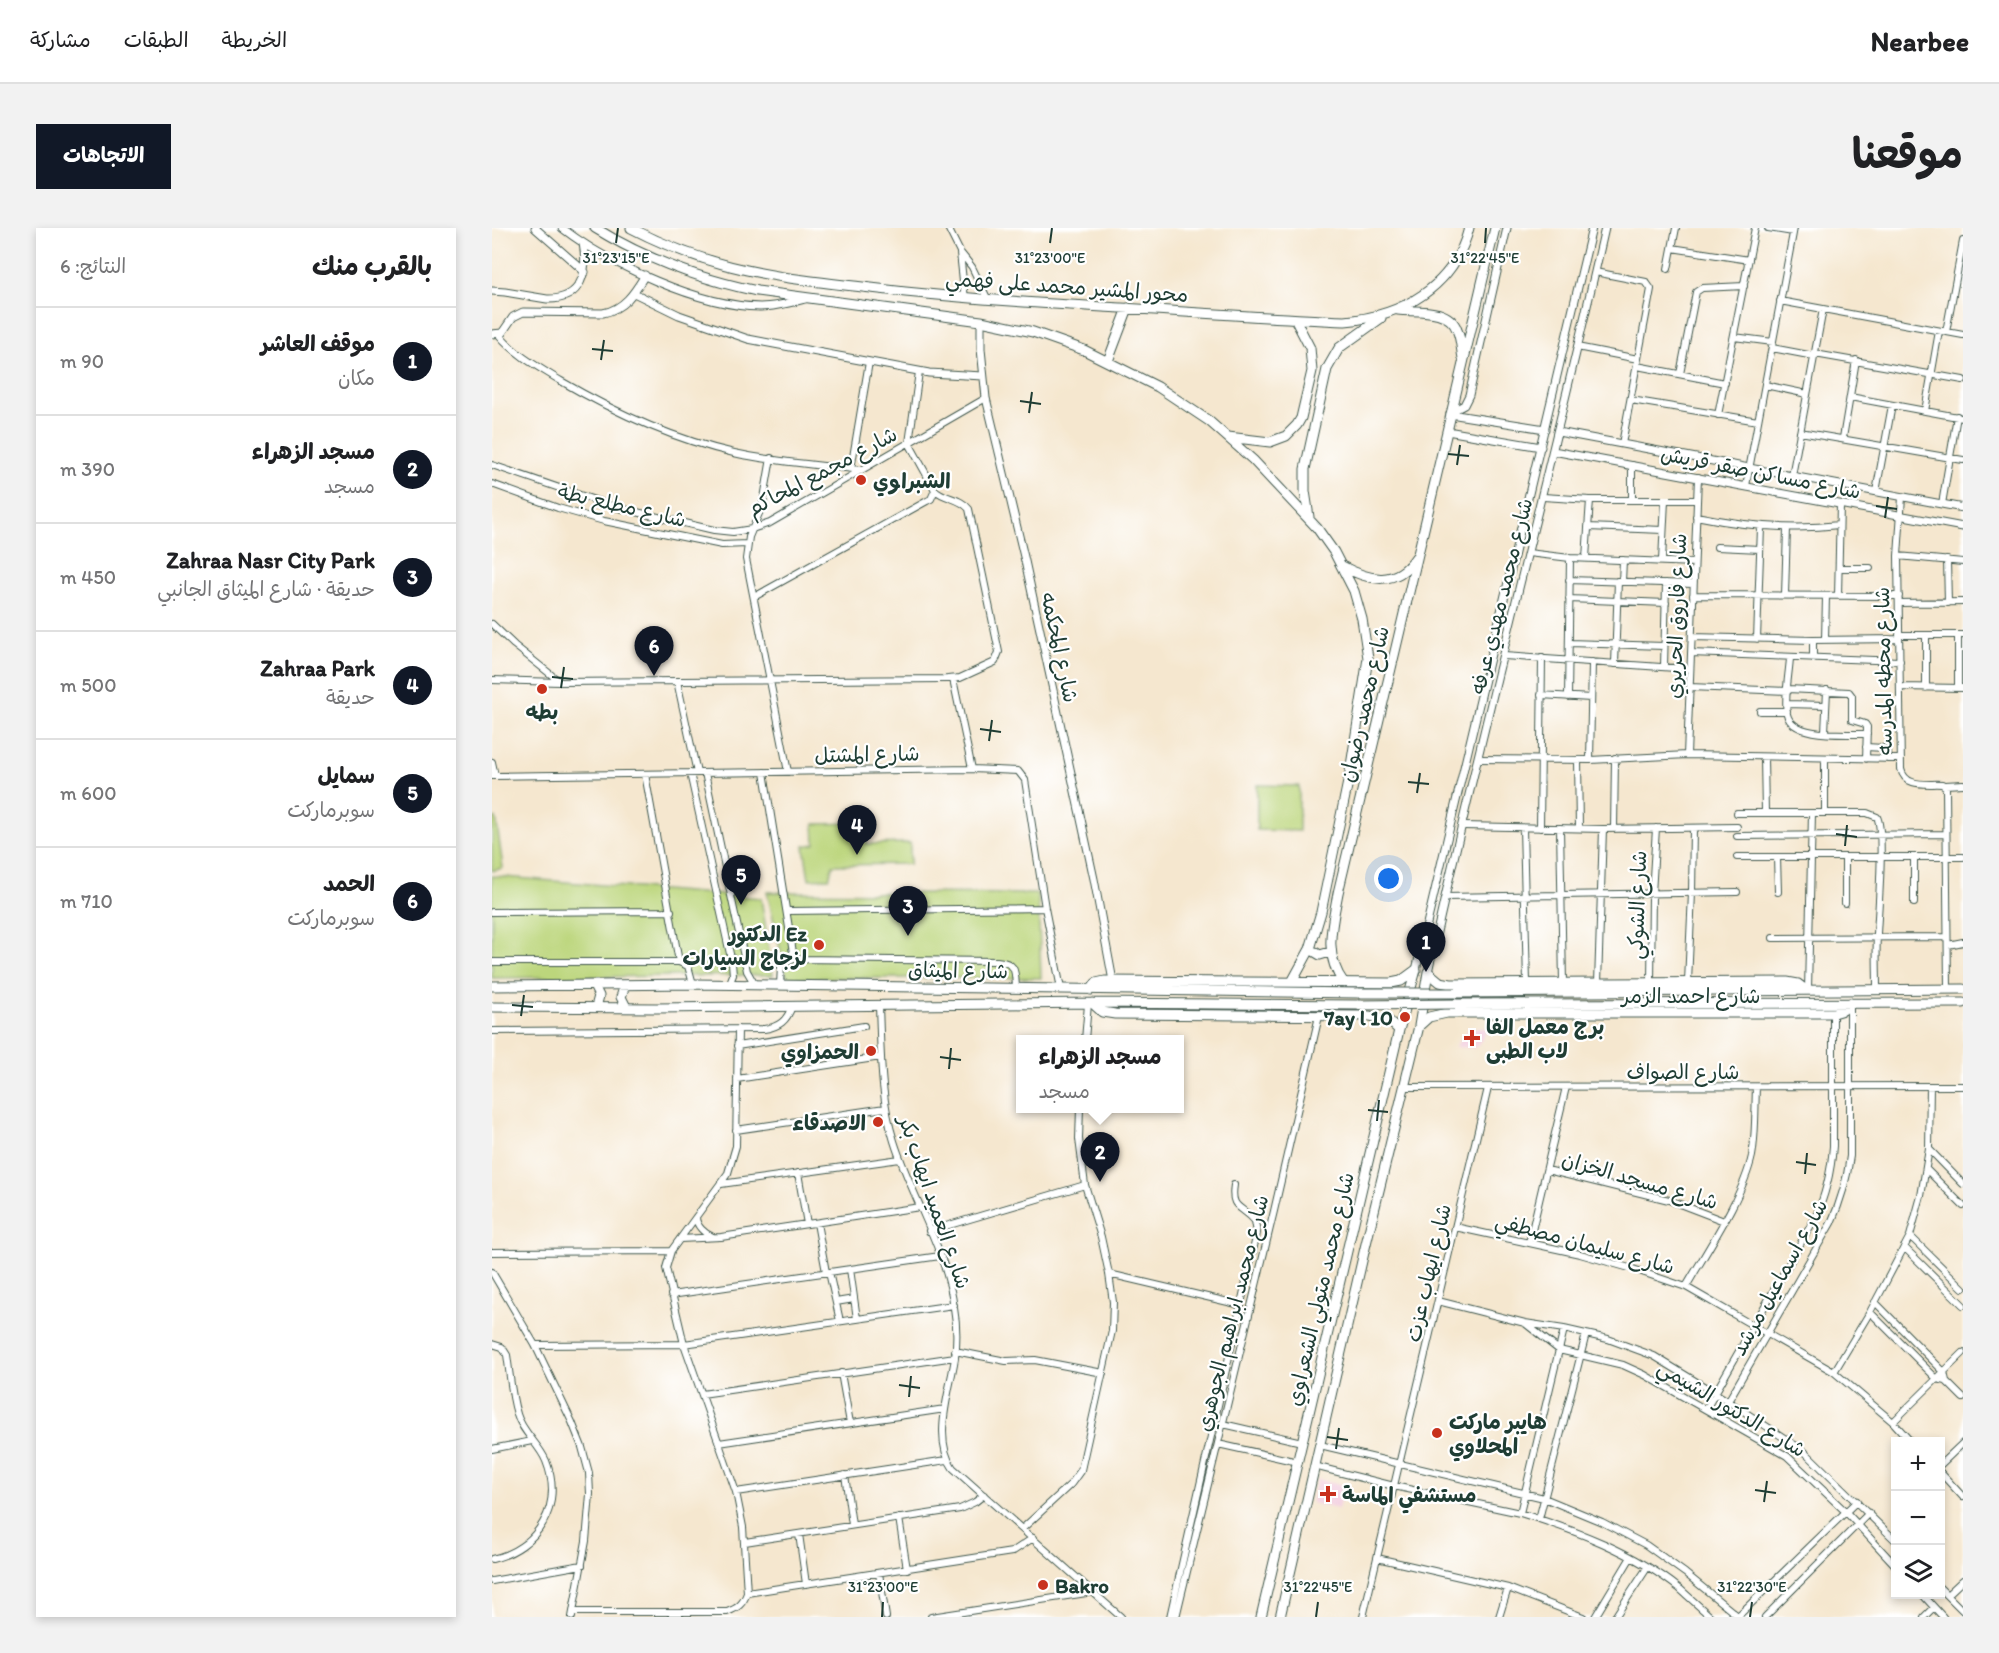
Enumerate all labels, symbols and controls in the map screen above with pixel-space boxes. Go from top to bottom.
text: Nearbee [1870,24,1969,58]
text: مشاركة [30,27,91,52]
text: الطبقات [124,27,189,52]
text: الخريطة [222,27,287,52]
button: الاتجاهات [36,124,171,189]
text: موقعنا [1852,128,1963,179]
text: 31°23'15"E [582,249,650,267]
text: 31°23'00"E [1015,249,1085,267]
text: 31°22'45"E [1451,249,1519,267]
text: بالقرب منك [312,250,432,282]
text: النتائج: 6 [60,254,126,278]
street label: محور المشير محمد على فهمي [944,265,1189,314]
text: موقف العاشر [261,330,375,357]
text: 90 m [60,349,104,373]
text: 1 [408,349,417,373]
text: مكان [338,366,375,390]
street label: شارع مجمع المحاكم [743,421,903,525]
text: مسجد الزهراء [252,438,375,465]
street label: شارع مساكن صقر قريش [1658,440,1863,507]
text: 390 m [60,457,115,481]
text: 2 [407,457,418,481]
place label: الشبراوي [873,468,951,497]
marker: الشبراوي [854,473,868,487]
text: مسجد [324,474,375,498]
street label: شارع مطلع بطة [555,478,689,535]
street label: شارع محمد مهدي عرفه [1465,495,1540,697]
street label: شارع فاروق الحريري [1661,533,1694,699]
text: Zahraa Nasr City Park [166,547,375,574]
text: 450 m [60,565,116,589]
text: 3 [407,565,418,589]
text: حديقة · شارع الميثاق الجانبي [157,577,375,601]
street label: شارع محطه المدرسه [1869,586,1900,755]
street label: شارع المحكمه [1033,589,1084,705]
street label: شارع محمد رضوان [1334,623,1397,785]
pin: 6 [634,626,674,676]
text: Zahraa Park [260,655,375,682]
text: 500 m [60,673,116,697]
text: 4 [406,673,419,697]
marker: بطه [535,682,549,696]
text: حديقة [326,685,375,709]
place label: بطه [526,699,558,725]
street label: شارع المشتل [814,741,920,770]
text: سمايل [317,762,375,789]
text: 600 m [60,781,117,805]
text: 5 [407,781,418,805]
text: سوبرماركت [287,798,375,822]
pin: 4 [838,806,877,855]
street label: شارع الشوكي [1623,850,1658,960]
pin: 5 [722,856,760,905]
your location [1374,864,1403,893]
text: الحمد [323,870,375,897]
pin: 3 [888,886,928,936]
text: 710 m [60,889,113,913]
text: 6 [407,889,418,913]
text: سوبرماركت [287,906,375,930]
place label: الدكتور Ez لزجاج السيارات [682,921,807,971]
pin: 1 [1406,922,1446,972]
marker: الدكتور Ez لزجاج السيارات [812,938,826,952]
street label: شارع الميثاق [908,957,1008,986]
street label: شارع احمد الزمر [1619,983,1761,1011]
place label: 7ay l 10 [1323,1005,1393,1031]
marker: 7ay l 10 [1398,1010,1412,1024]
place label: برج معمل الفا لاب الطبى [1486,1014,1604,1064]
marker: برج معمل الفا لاب الطبى [1463,1029,1481,1047]
popup [1016,1035,1184,1113]
place label: الحمزاوي [781,1039,859,1068]
text: مسجد الزهراء [1038,1043,1162,1070]
marker: الحمزاوي [864,1044,878,1058]
street label: شارع الصواف [1627,1059,1739,1087]
text: مسجد [1038,1079,1090,1103]
place label: الاصدقاء [792,1110,866,1135]
street label: شارع العميد ايهاب بكر [890,1110,976,1293]
marker: الاصدقاء [871,1115,885,1129]
pin: 2 [1080,1132,1120,1182]
street label: شارع مسجد الخزان [1558,1146,1721,1217]
street label: شارع محمد متولي الشعراوي [1281,1170,1366,1410]
street label: شارع محمد ابراهيم الجوهري [1190,1192,1277,1435]
street label: شارع اسماعيل مرشد [1726,1194,1835,1361]
street label: شارع ايهاب عزت [1400,1202,1459,1345]
street label: شارع سليمان مصطفي [1491,1207,1677,1286]
street label: شارع الدكتور الشيمي [1650,1354,1811,1468]
place label: هايبر ماركت المحلاوي [1449,1409,1547,1462]
marker: هايبر ماركت المحلاوي [1430,1426,1444,1440]
map controls [1891,1437,1945,1599]
button: + [1891,1437,1945,1491]
place label: مستشفي الماسة [1342,1482,1477,1514]
marker: مستشفي الماسة [1319,1485,1337,1503]
button: − [1891,1491,1945,1545]
button: layers [1891,1545,1945,1599]
place label: Bakro [1055,1573,1109,1598]
text: 31°23'00"E [848,1578,918,1596]
marker: Bakro [1036,1578,1050,1592]
text: 31°22'45"E [1284,1578,1352,1596]
text: 31°22'30"E [1717,1578,1787,1596]

